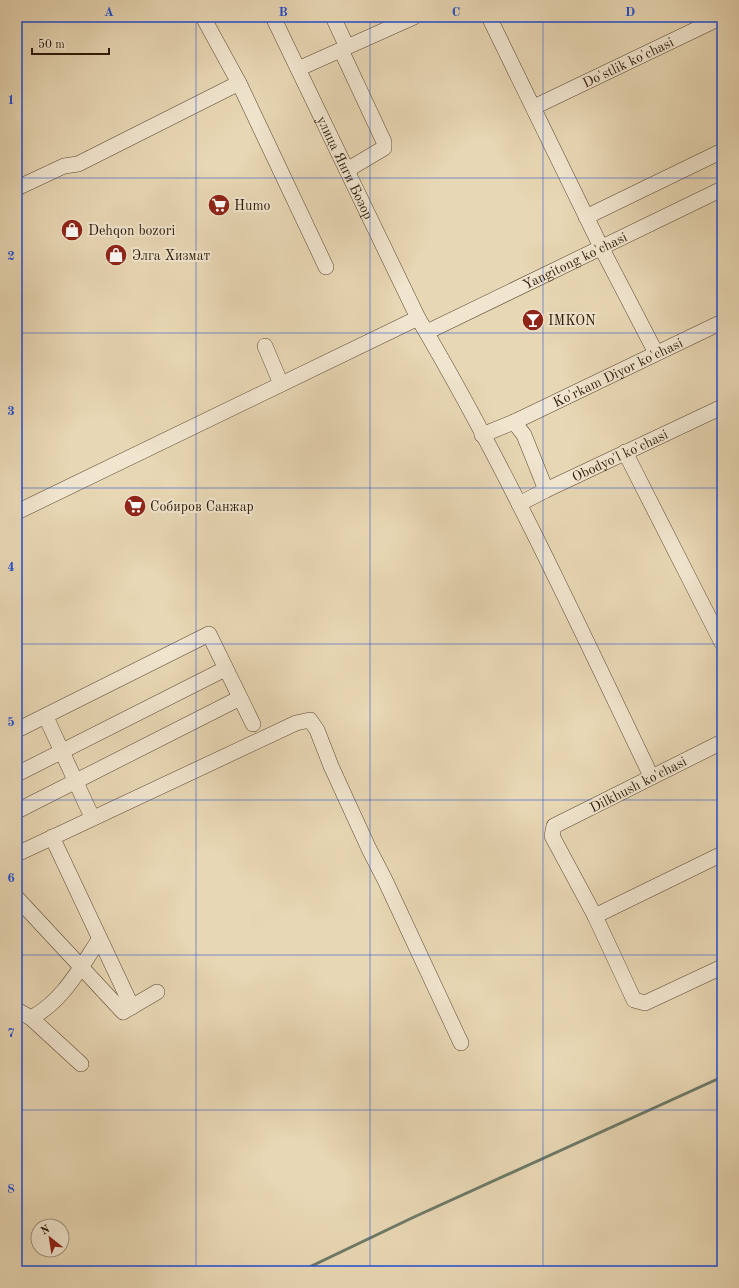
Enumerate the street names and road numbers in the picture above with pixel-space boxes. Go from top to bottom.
street label: Do'stlik ko'chasi [581,35,676,91]
street label: улица Янги Бозор [314,114,375,222]
street label: Yangitong ko'chasi [521,230,630,293]
street label: Ko'rkam Diyor ko'chasi [551,336,685,410]
street label: Obodyo'l ko'chasi [570,427,671,485]
street label: Dilkhush ko'chasi [588,754,689,815]

